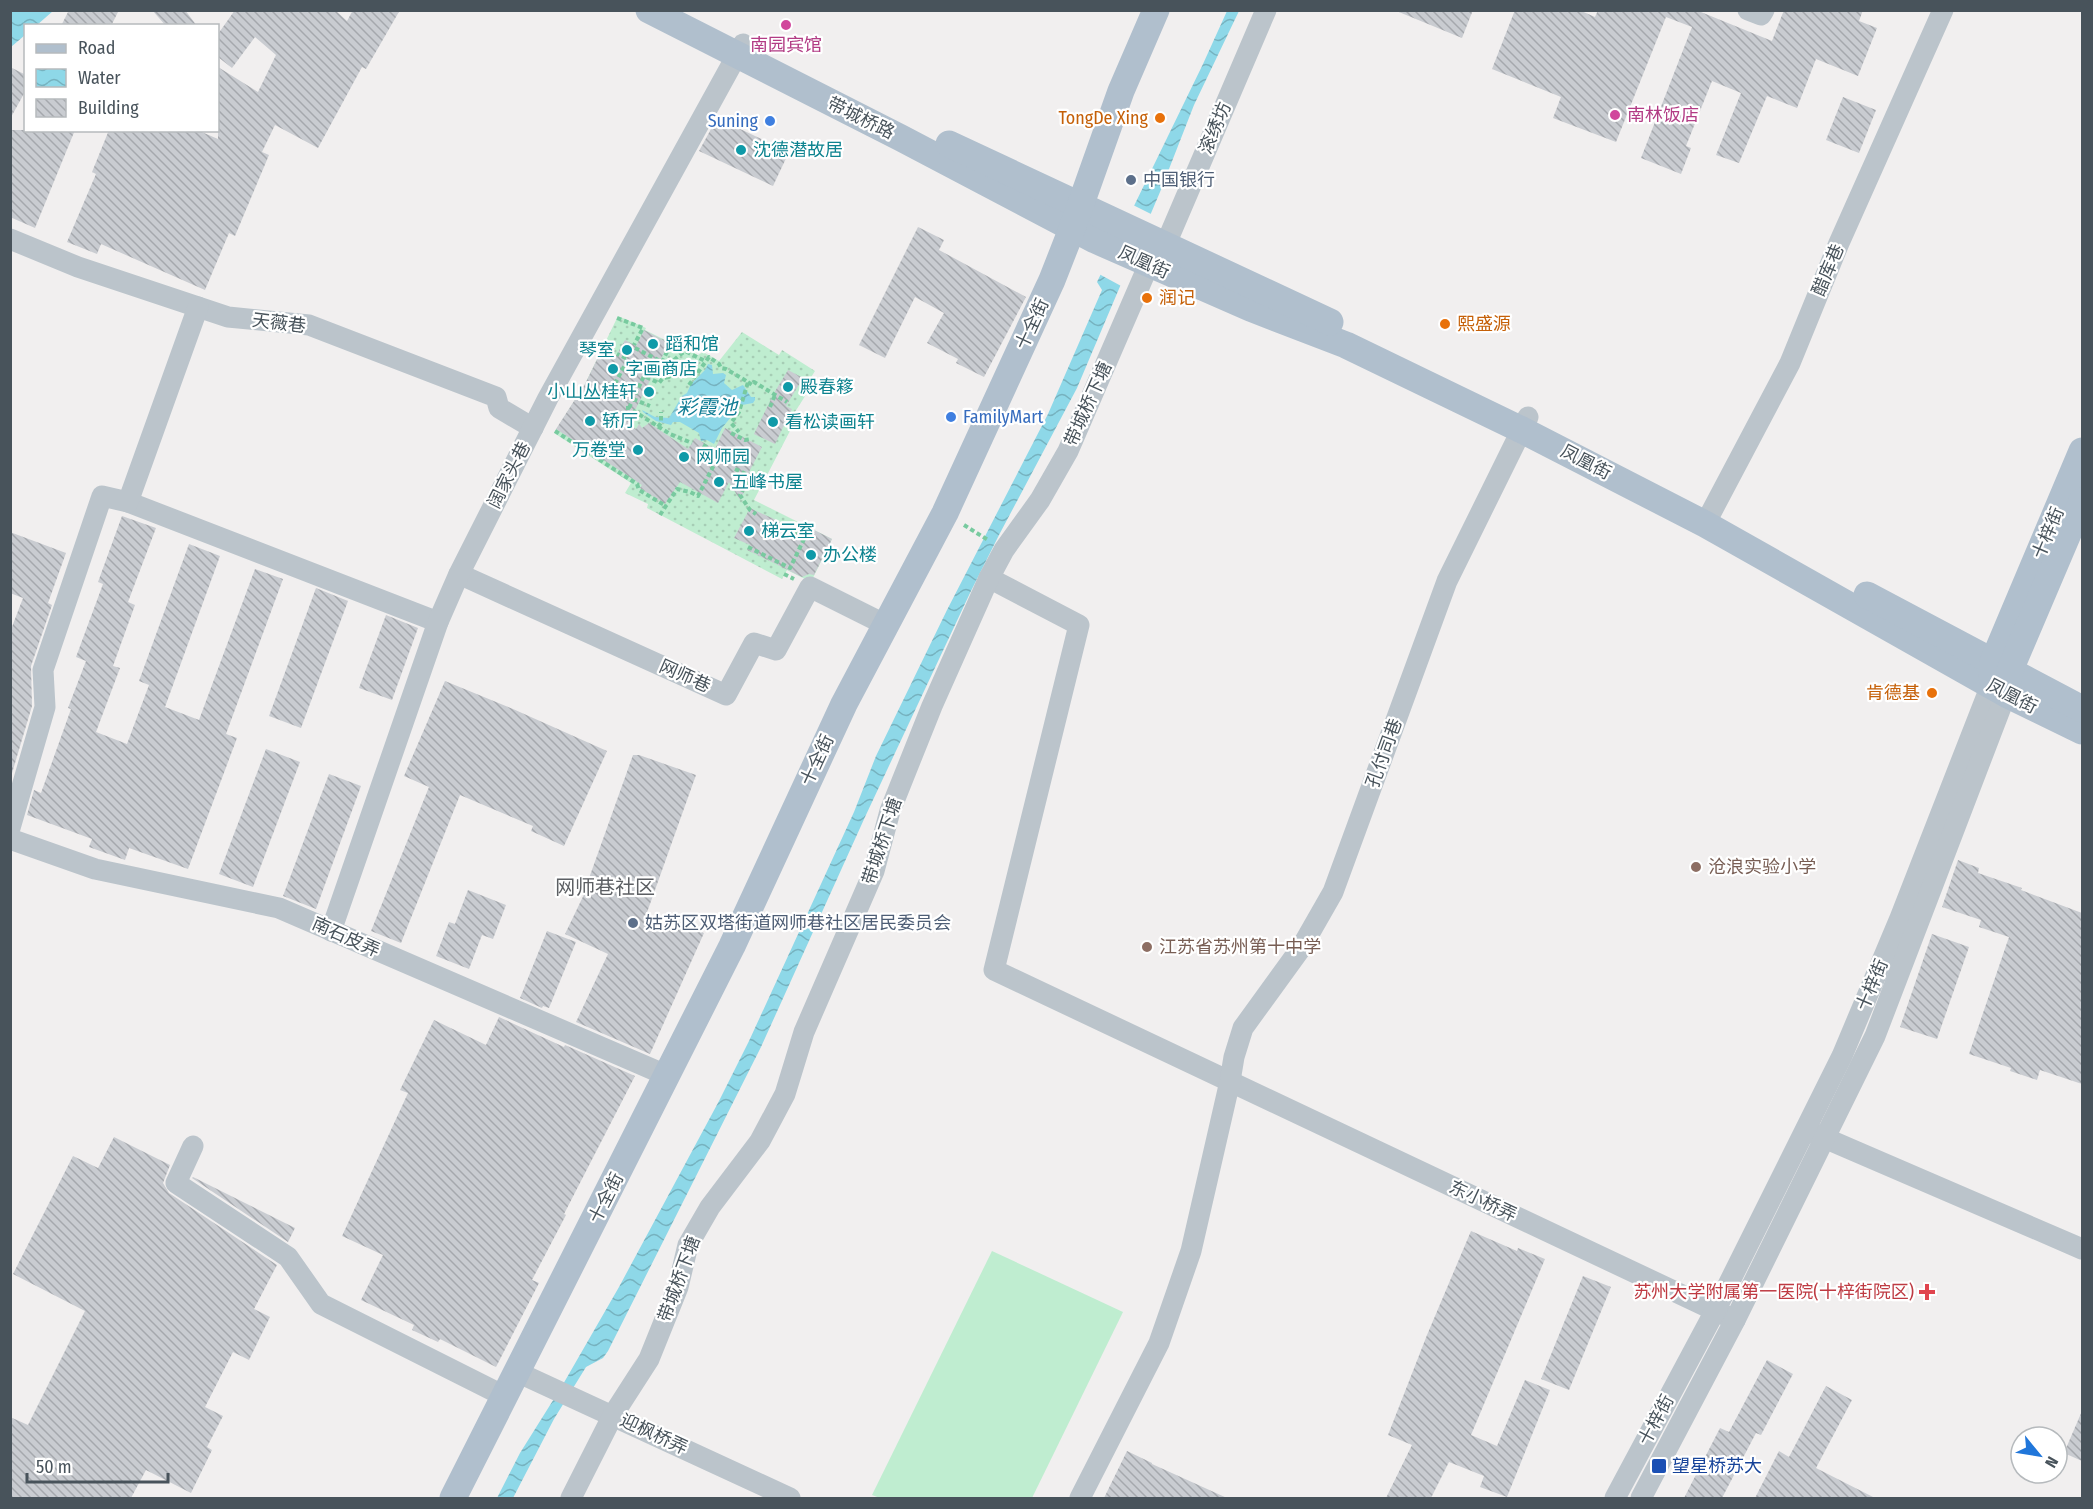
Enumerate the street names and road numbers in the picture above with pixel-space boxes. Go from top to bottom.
street label: 带城桥路 [824,92,898,144]
street label: 滚绣坊 [1194,99,1236,157]
street label: 凤凰街 [1115,241,1173,283]
street label: 醋库巷 [1807,241,1849,299]
street label: 十全街 [1011,295,1053,353]
street label: 天薇巷 [251,309,307,337]
street label: 带城桥下塘 [1060,358,1116,450]
street label: 阔家头巷 [483,438,535,512]
street label: 凤凰街 [1557,440,1615,484]
street label: 十梓街 [2027,504,2069,562]
street label: 网师巷 [656,655,714,697]
street label: 凤凰街 [1983,674,2041,718]
street label: 孔付司巷 [1361,715,1407,791]
street label: 十全街 [796,731,838,789]
street label: 带城桥下塘 [858,795,906,887]
street label: 南石皮弄 [309,912,383,962]
street label: 十梓街 [1851,956,1893,1014]
street label: 十全街 [584,1169,628,1227]
street label: 东小桥弄 [1446,1176,1520,1226]
street label: 带城桥下塘 [653,1233,705,1325]
street label: 十梓街 [1634,1391,1678,1449]
street label: 迎枫桥弄 [617,1409,691,1459]

